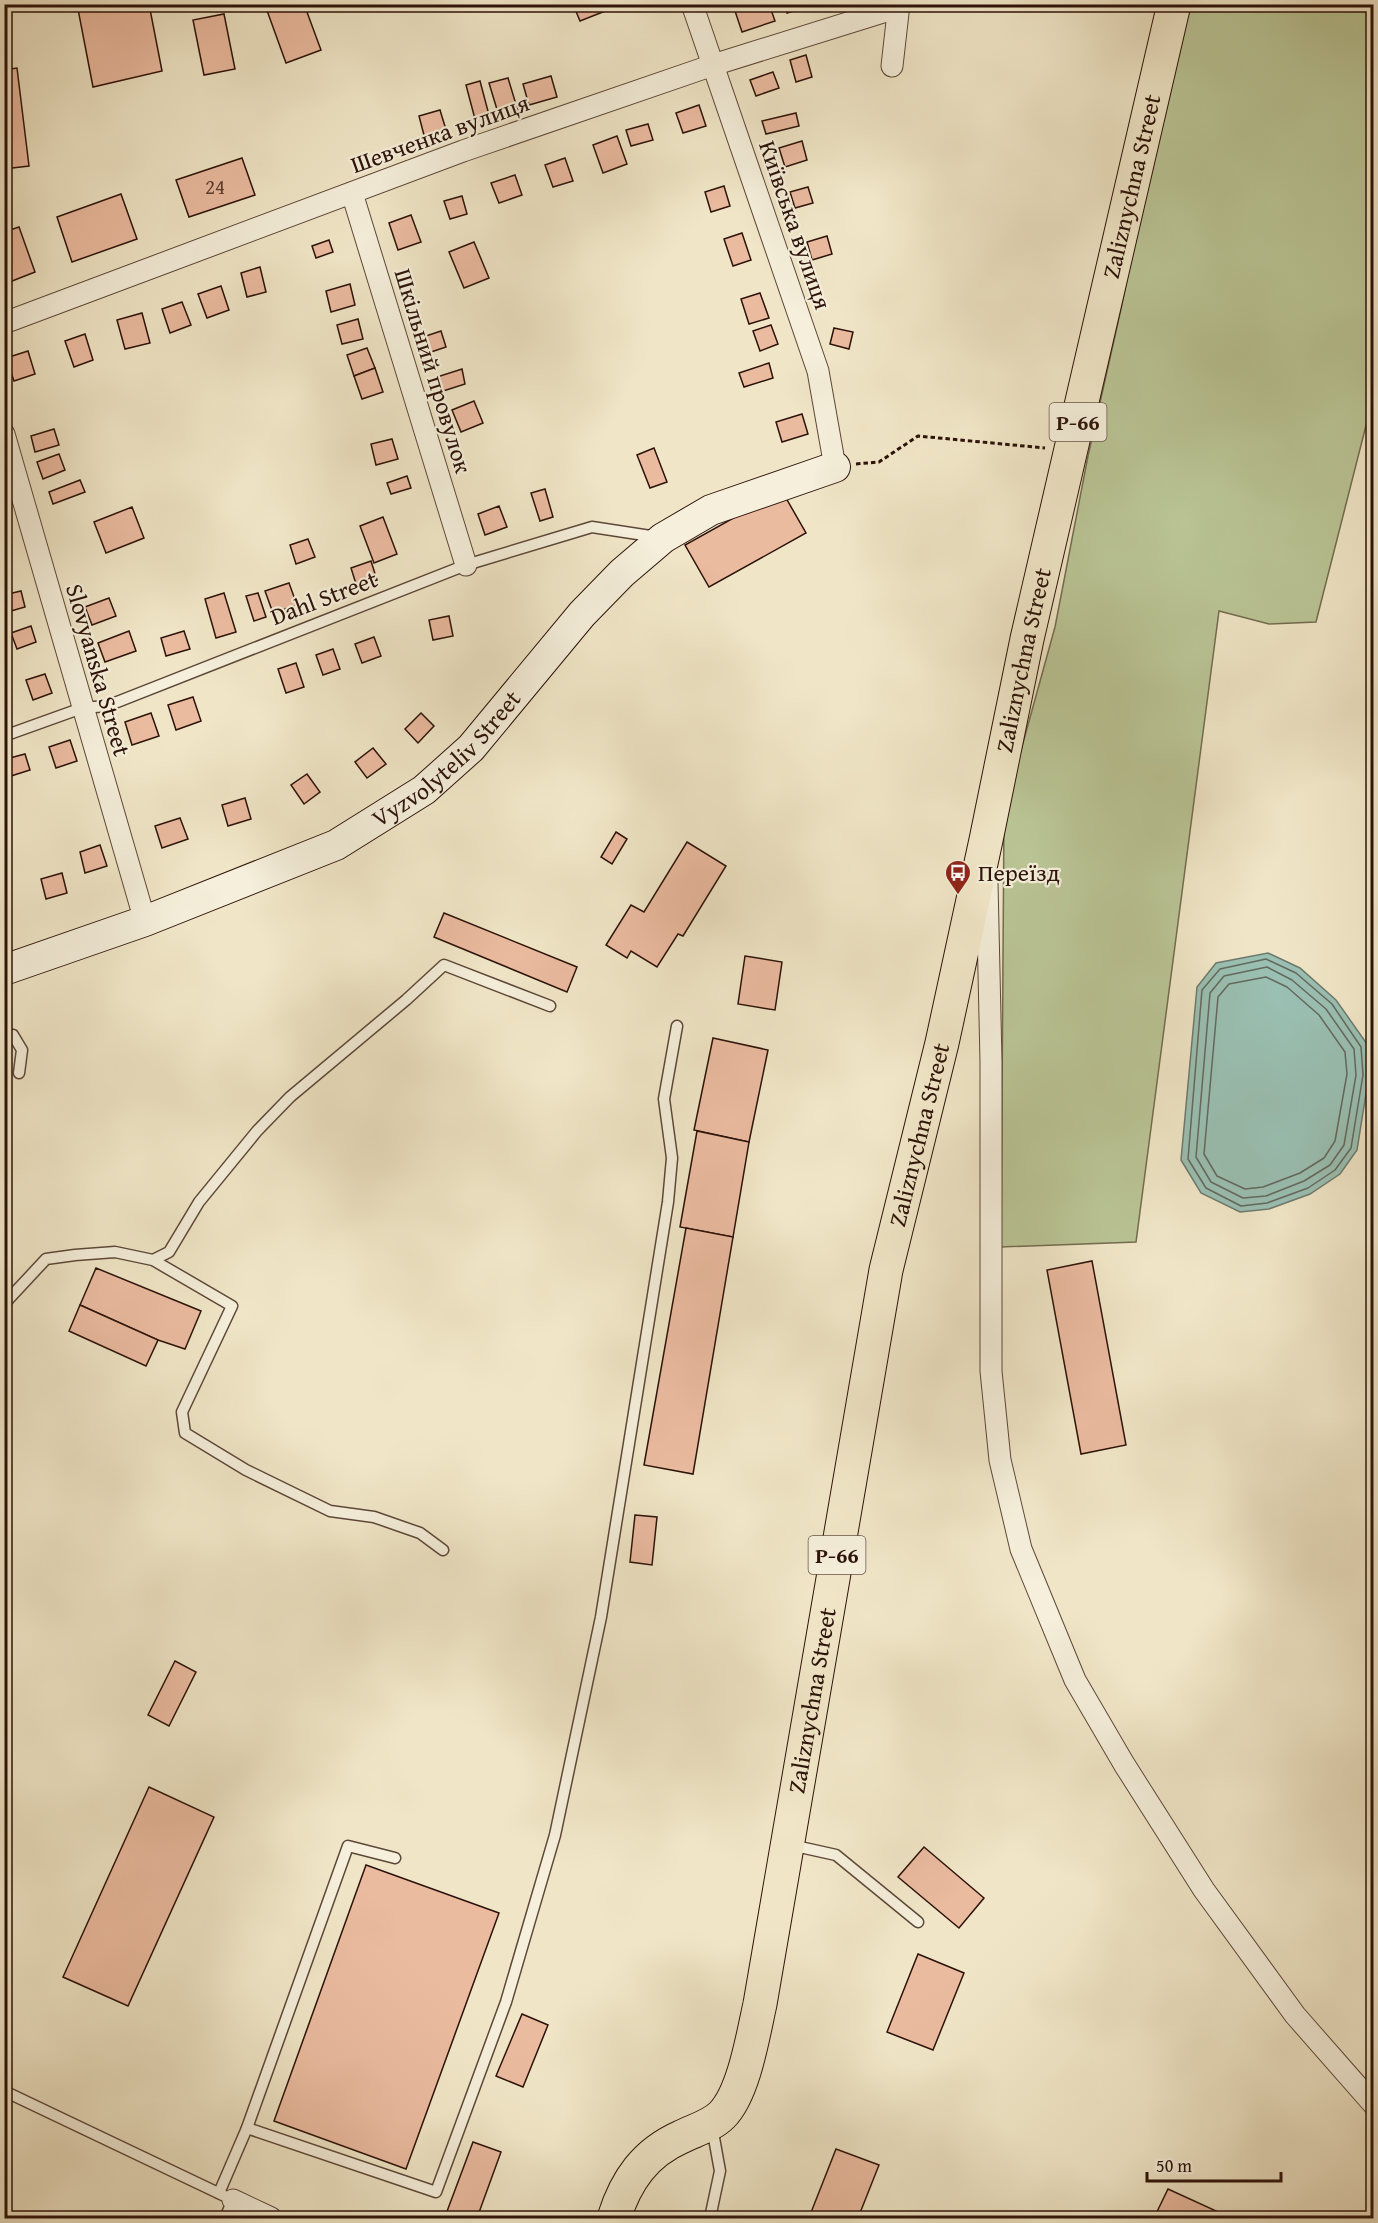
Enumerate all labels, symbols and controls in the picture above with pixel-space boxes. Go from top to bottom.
street label: Шевченка вулиця [346,85,534,182]
street label: Zaliznychna Street [1093,90,1170,282]
street label: Київська вулиця [750,136,841,314]
house number: 24 [205,171,225,202]
street label: Шкільний провулок [386,264,481,478]
road number: Р-66 [1050,403,1106,441]
street label: Dahl Street [265,561,383,634]
street label: Zaliznychna Street [986,564,1060,756]
street label: Slovyanska Street [57,580,140,761]
street label: Vyzvolyteliv Street [365,682,529,835]
place label: Переїзд [978,855,1060,890]
bus stop icon: Переїзд [943,858,973,896]
street label: Zaliznychna Street [879,1039,959,1230]
road number: Р-66 [808,1536,866,1574]
street label: Zaliznychna Street [778,1604,845,1796]
scale bar [1147,2145,1280,2183]
text: 50 m [1156,2152,1192,2179]

